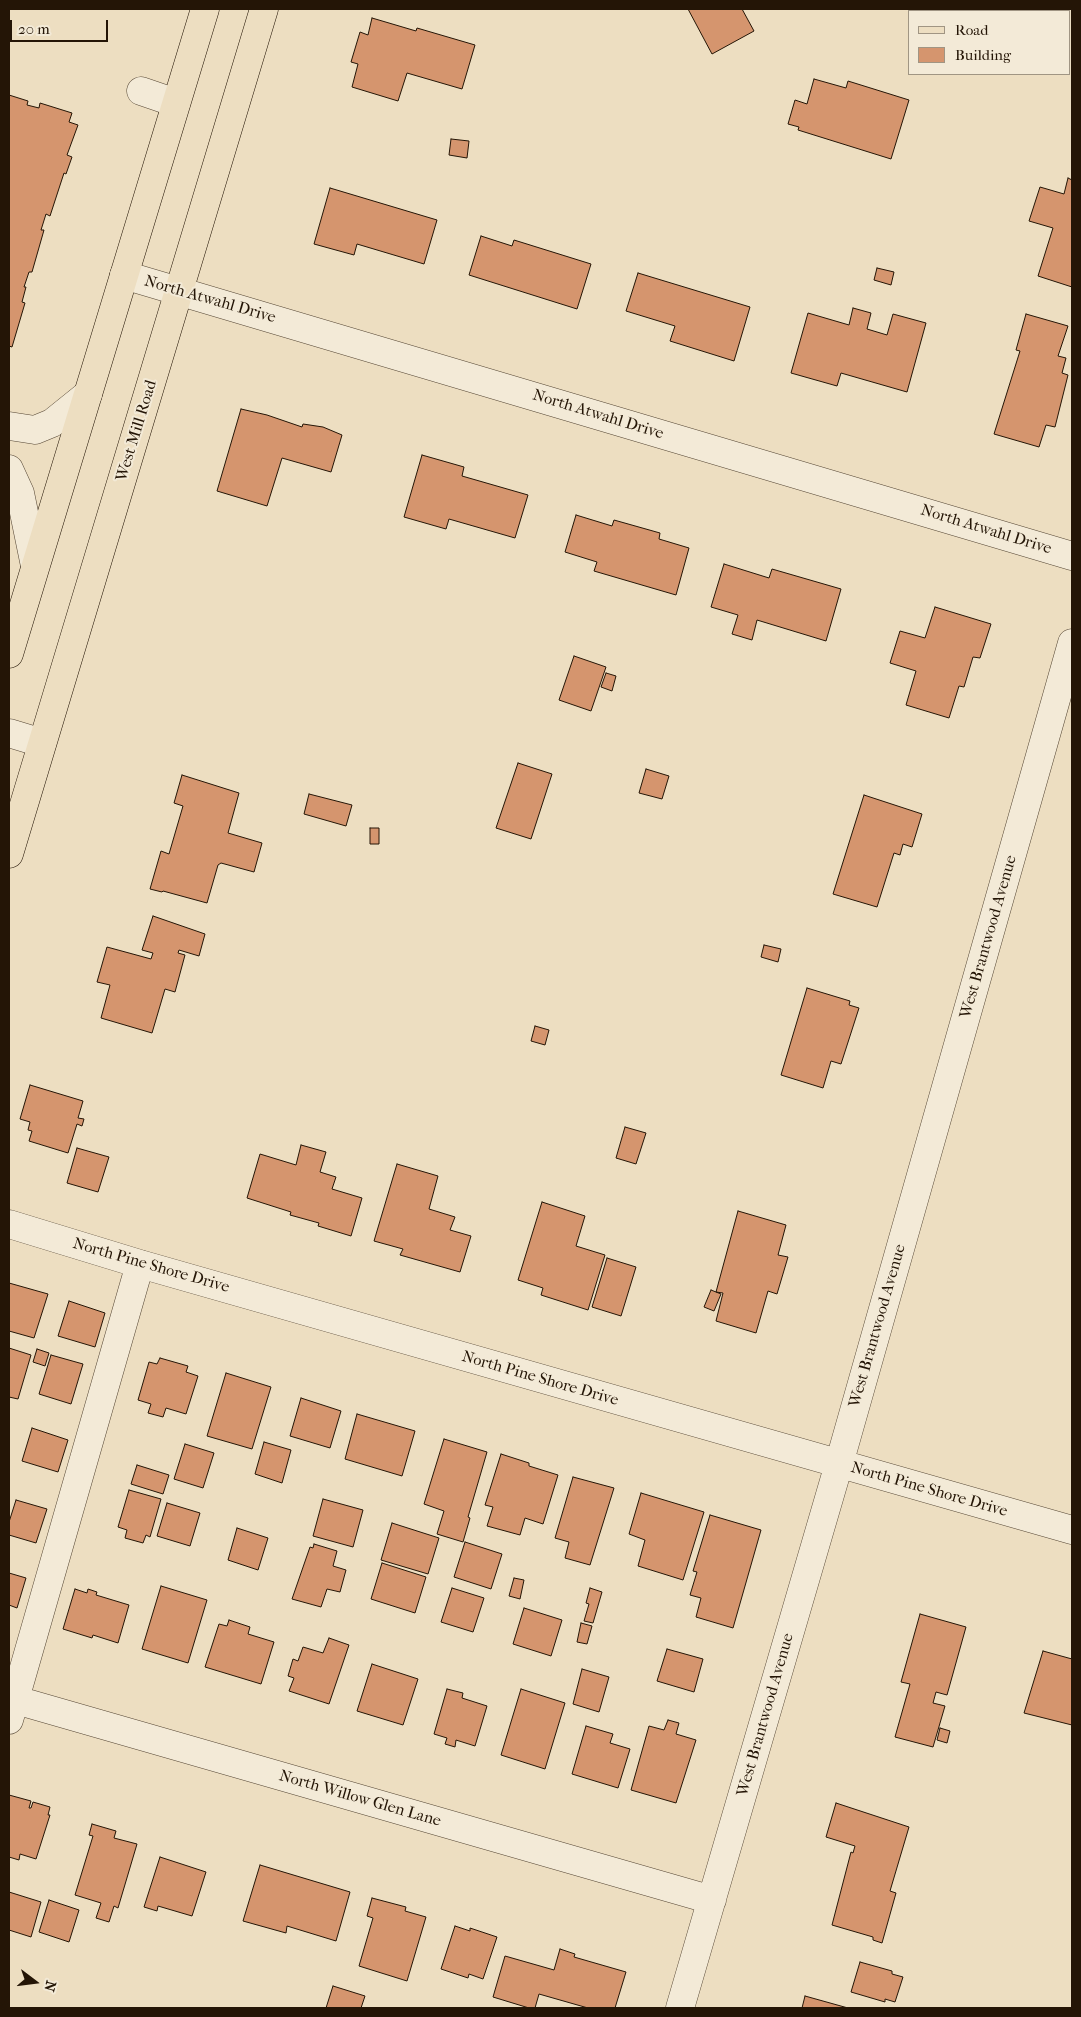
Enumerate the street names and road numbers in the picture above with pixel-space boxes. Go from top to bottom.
street label: North Atwahl Drive [142,272,278,328]
street label: West Mill Road [112,378,162,484]
street label: North Atwahl Drive [530,386,666,444]
street label: North Atwahl Drive [918,501,1054,559]
street label: West Brantwood Avenue [957,853,1021,1021]
street label: North Pine Shore Drive [70,1234,232,1298]
street label: West Brantwood Avenue [846,1242,910,1410]
street label: North Pine Shore Drive [459,1347,621,1411]
street label: North Pine Shore Drive [848,1458,1010,1522]
street label: West Brantwood Avenue [734,1631,798,1799]
street label: North Willow Glen Lane [277,1767,443,1831]

